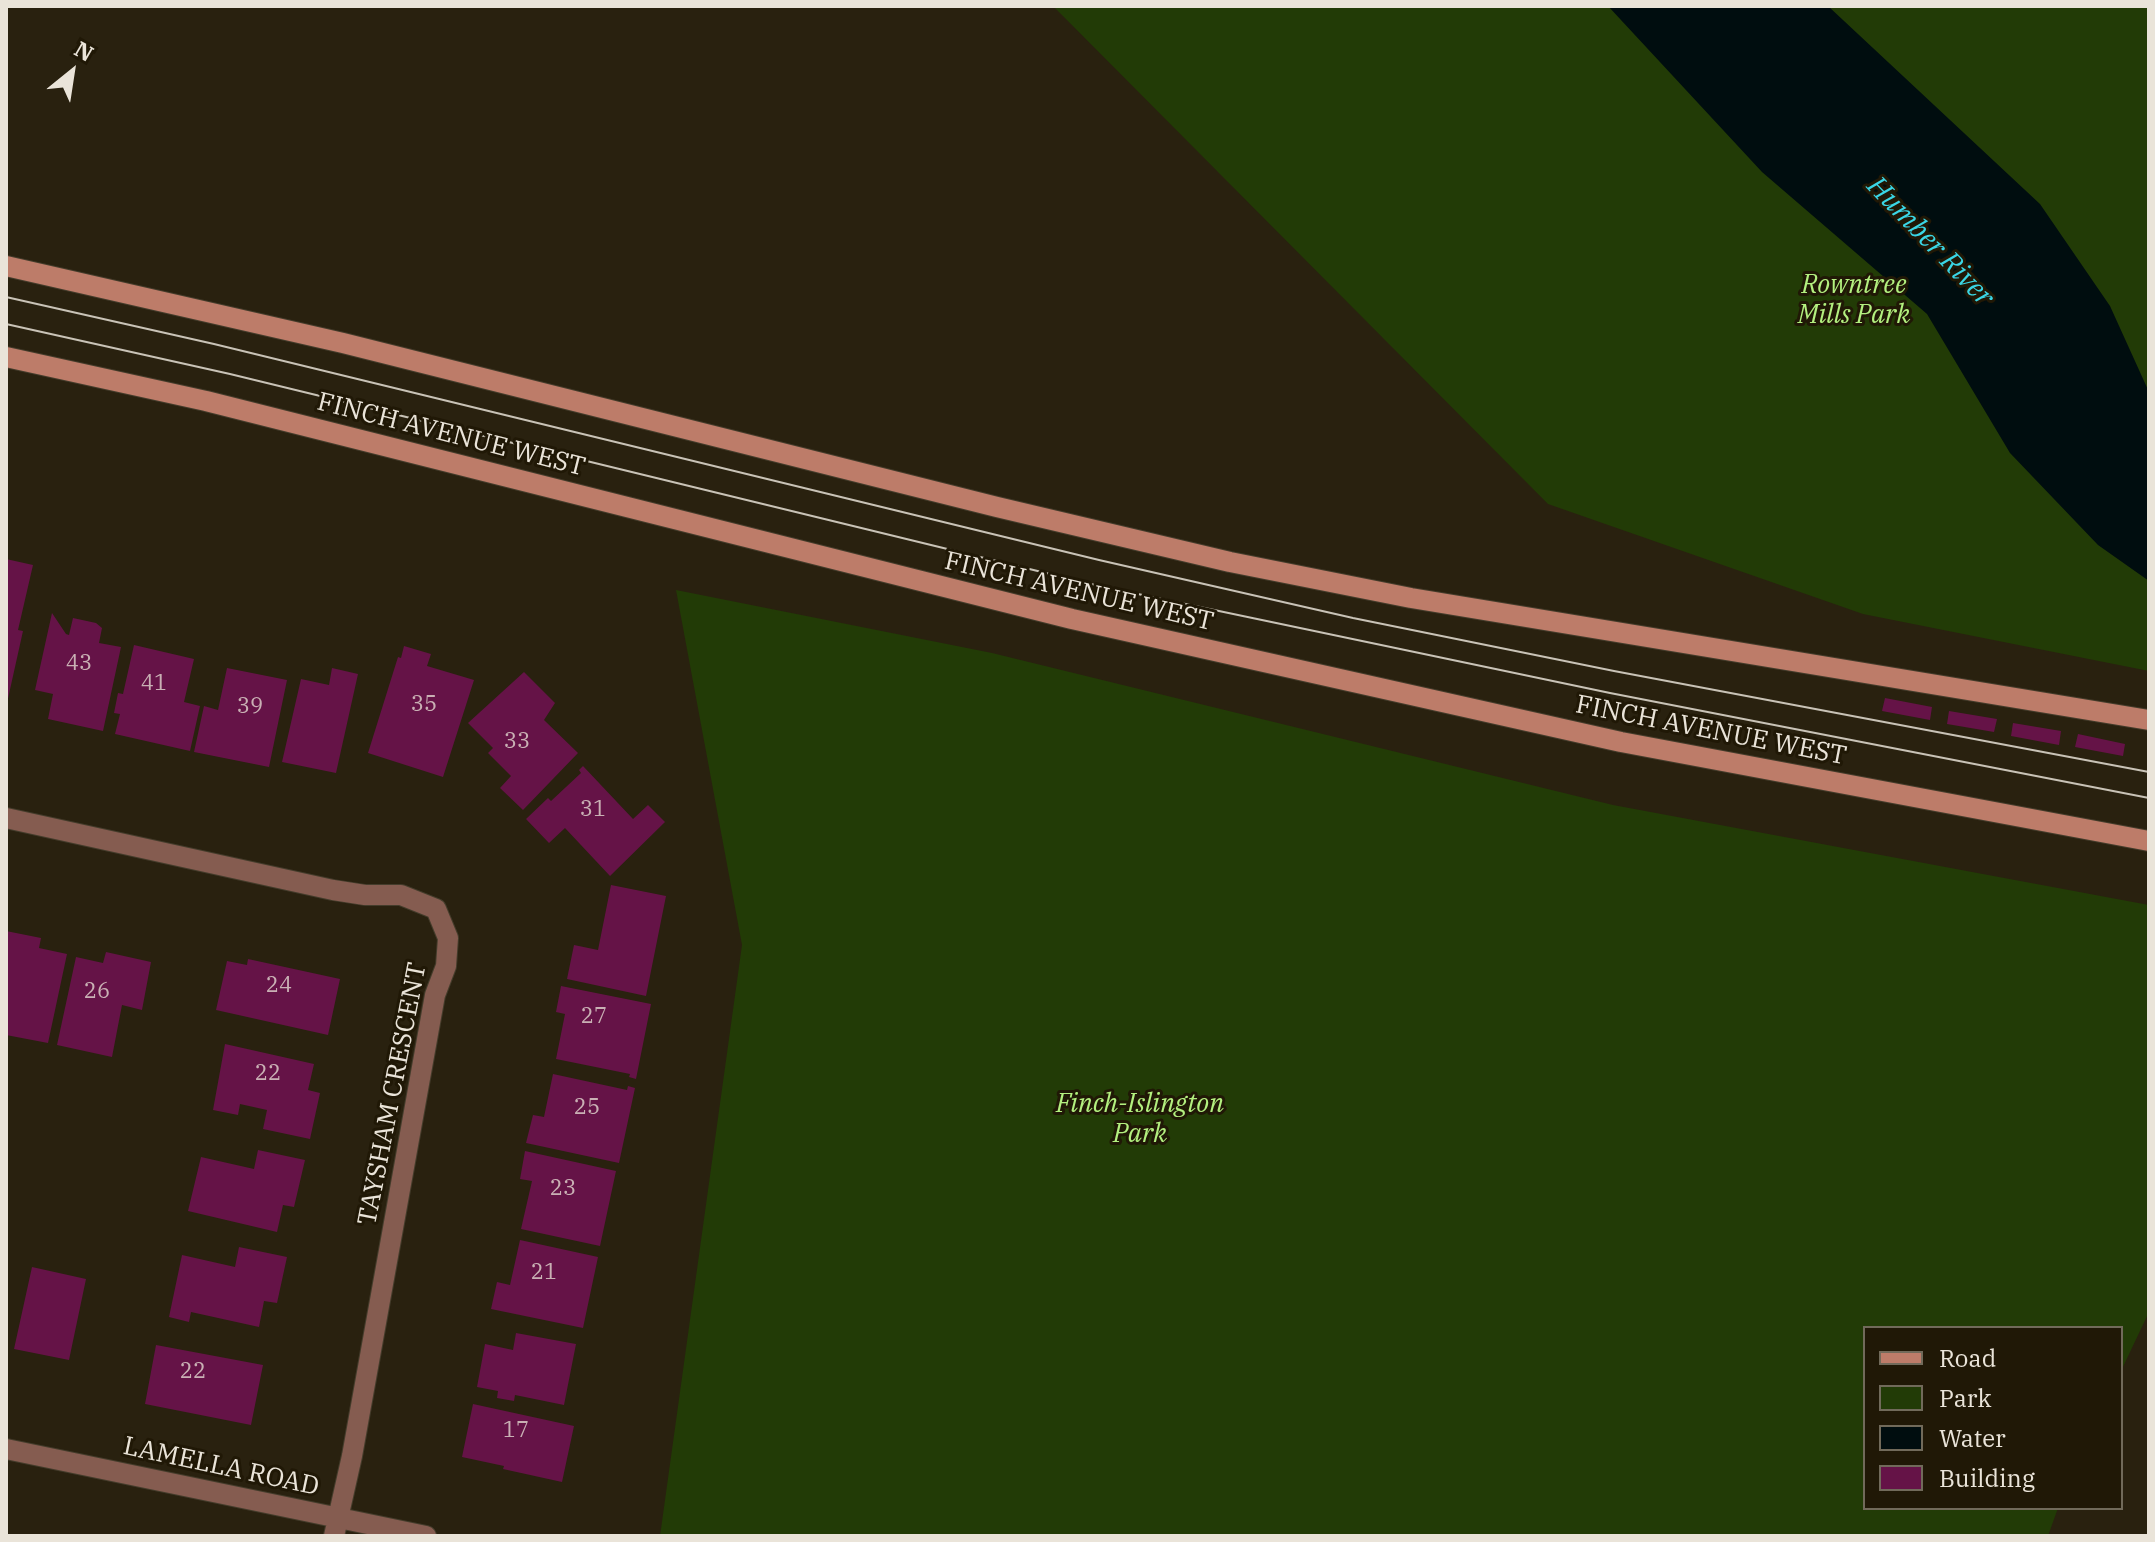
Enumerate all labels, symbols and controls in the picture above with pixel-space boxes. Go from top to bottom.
north arrow [32,32,112,112]
text: N [69,34,99,68]
water label: Humber River [1860,170,2000,314]
park label: Rowntree Mills Park [1798,269,1910,330]
street label: FINCH AVENUE WEST [314,387,588,483]
street label: FINCH AVENUE WEST [941,546,1217,638]
house number: 43 [66,651,92,677]
house number: 41 [141,671,167,697]
street label: FINCH AVENUE WEST [1573,689,1849,773]
house number: 35 [411,692,437,718]
house number: 39 [237,694,263,720]
house number: 33 [504,729,530,755]
house number: 31 [580,797,606,823]
street label: TAYSHAM CRESCENT [352,960,434,1228]
house number: 24 [266,973,292,999]
house number: 26 [84,979,110,1005]
house number: 27 [581,1004,607,1030]
house number: 22 [255,1061,281,1087]
park label: Finch-Islington Park [1056,1088,1224,1150]
house number: 25 [574,1095,600,1121]
house number: 23 [550,1176,576,1202]
house number: 21 [531,1260,557,1286]
legend [1863,1326,2123,1510]
text: Road [1939,1342,1996,1374]
house number: 22 [180,1359,206,1385]
text: Park [1939,1382,1991,1414]
house number: 17 [503,1418,529,1444]
text: Water [1939,1422,2006,1454]
street label: LAMELLA ROAD [120,1431,322,1503]
text: Building [1939,1462,2035,1494]

